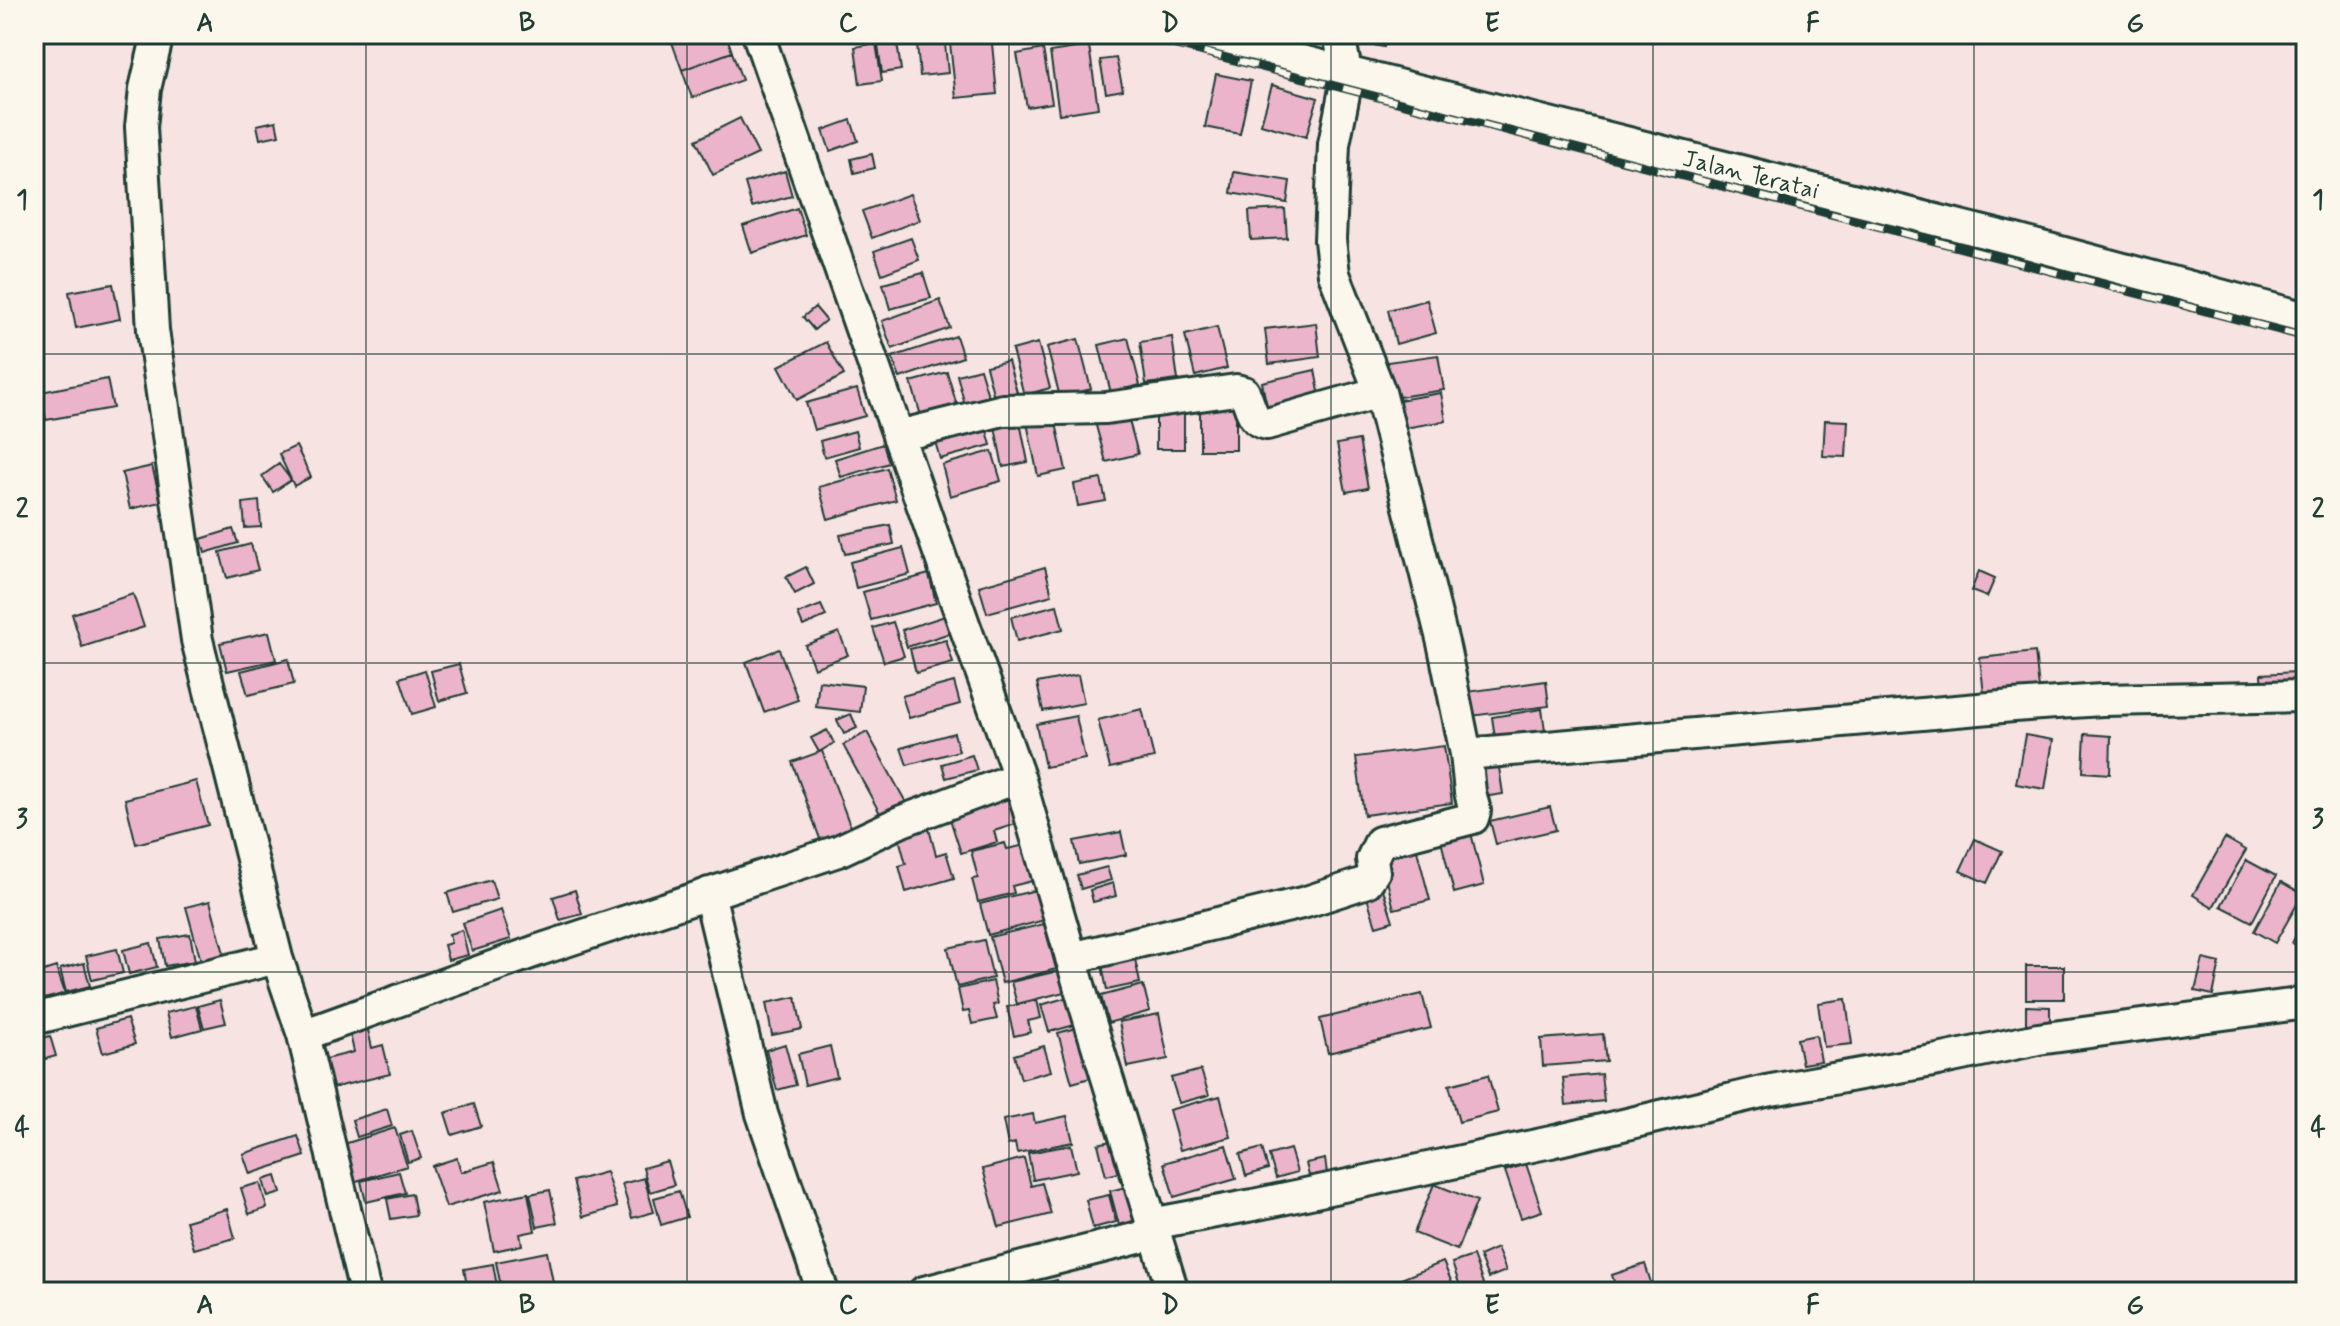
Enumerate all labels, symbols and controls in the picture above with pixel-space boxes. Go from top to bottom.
text: A [196,7,214,41]
text: B [519,7,535,41]
text: C [839,7,858,41]
text: D [1161,7,1179,41]
text: E [1484,7,1500,41]
text: F [1806,7,1820,41]
text: G [2126,7,2144,41]
street label: Jalan Teratai [1679,144,1822,207]
text: 1 [16,184,28,218]
text: 1 [2312,184,2324,218]
text: 2 [16,493,29,527]
text: 2 [2312,493,2325,527]
text: 3 [16,803,28,837]
text: 3 [2312,803,2324,837]
text: 4 [14,1112,30,1146]
text: 4 [2310,1112,2326,1146]
text: A [196,1289,214,1323]
text: B [519,1289,535,1323]
text: C [839,1289,858,1323]
text: D [1161,1289,1179,1323]
text: E [1484,1289,1500,1323]
text: F [1806,1289,1820,1323]
text: G [2126,1289,2144,1323]

